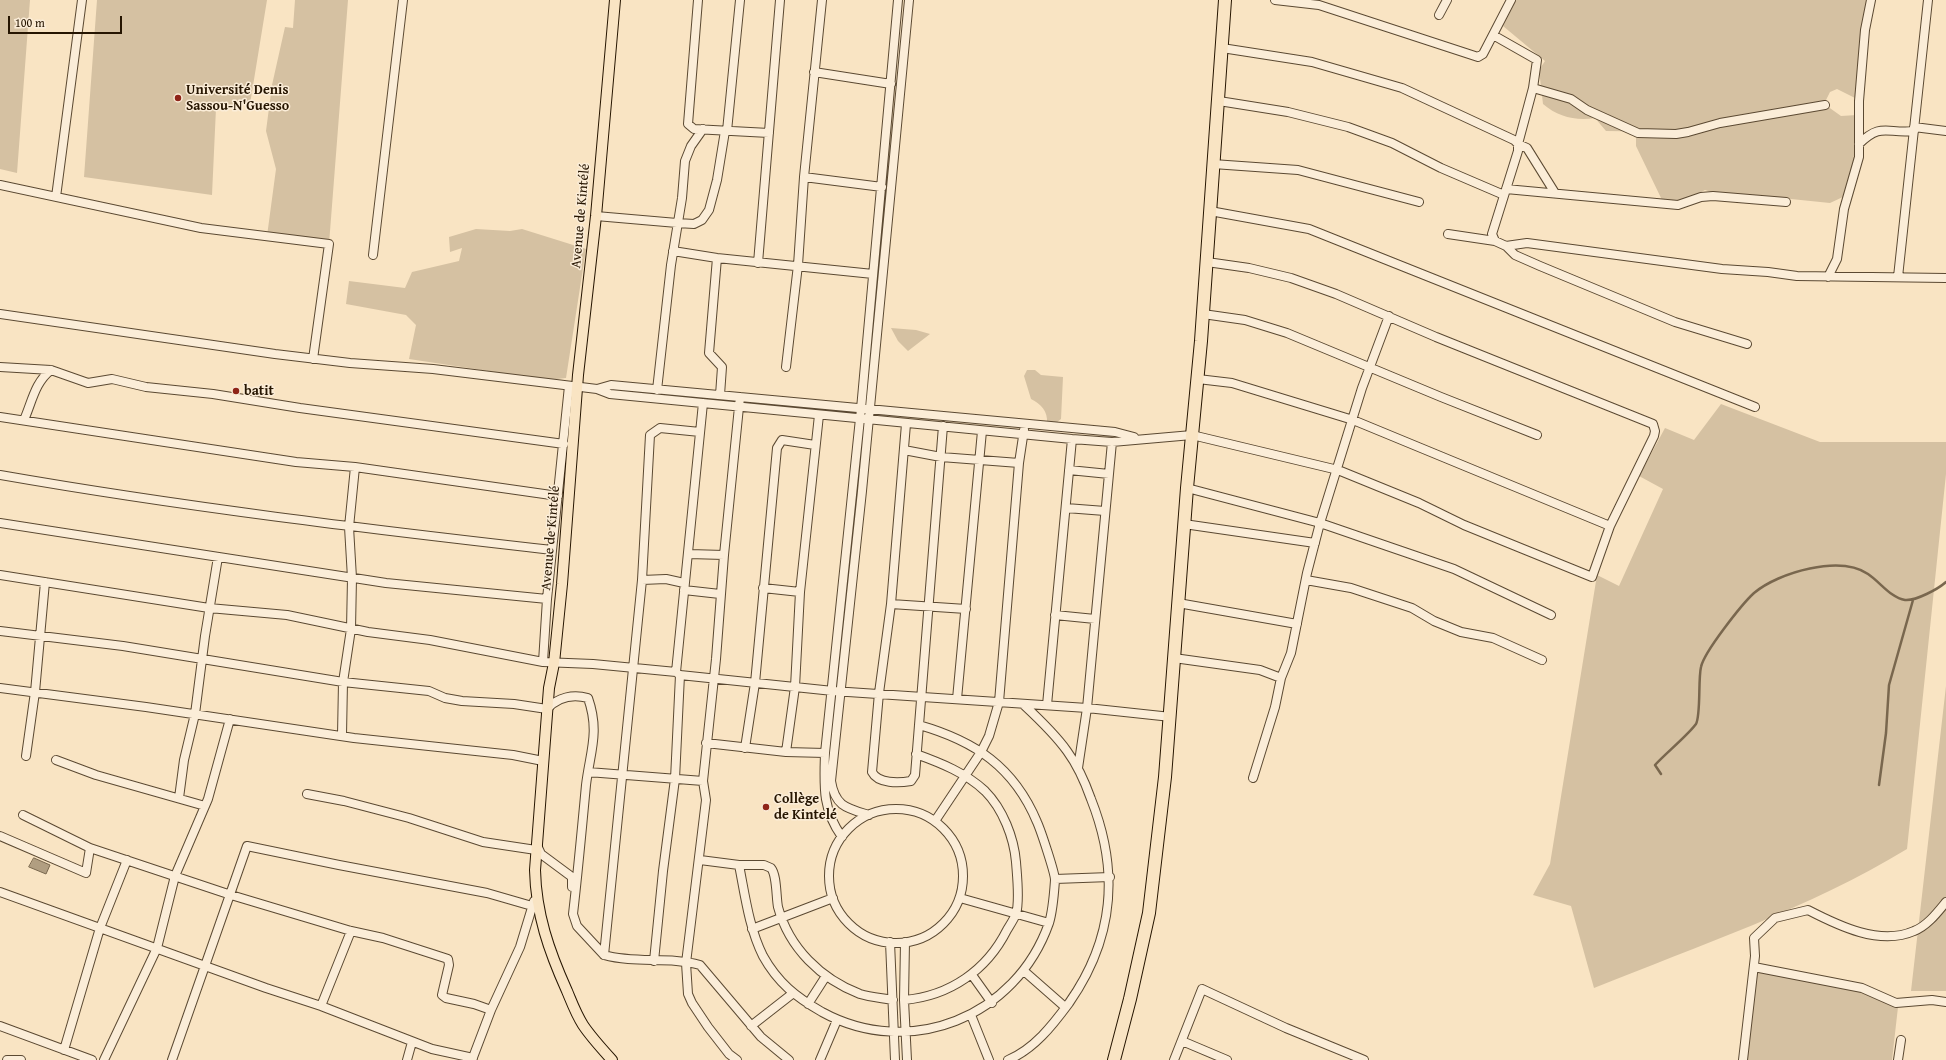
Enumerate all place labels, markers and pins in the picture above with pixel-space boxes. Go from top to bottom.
place label: Université Denis Sassou-N'Guesso [186,82,289,114]
marker: Université Denis Sassou-N'Guesso [173,93,183,103]
place label: batit [244,383,274,399]
marker: batit [231,386,241,396]
place label: Collège de Kintelé [774,791,837,824]
marker: Collège de Kintelé [761,802,771,812]

